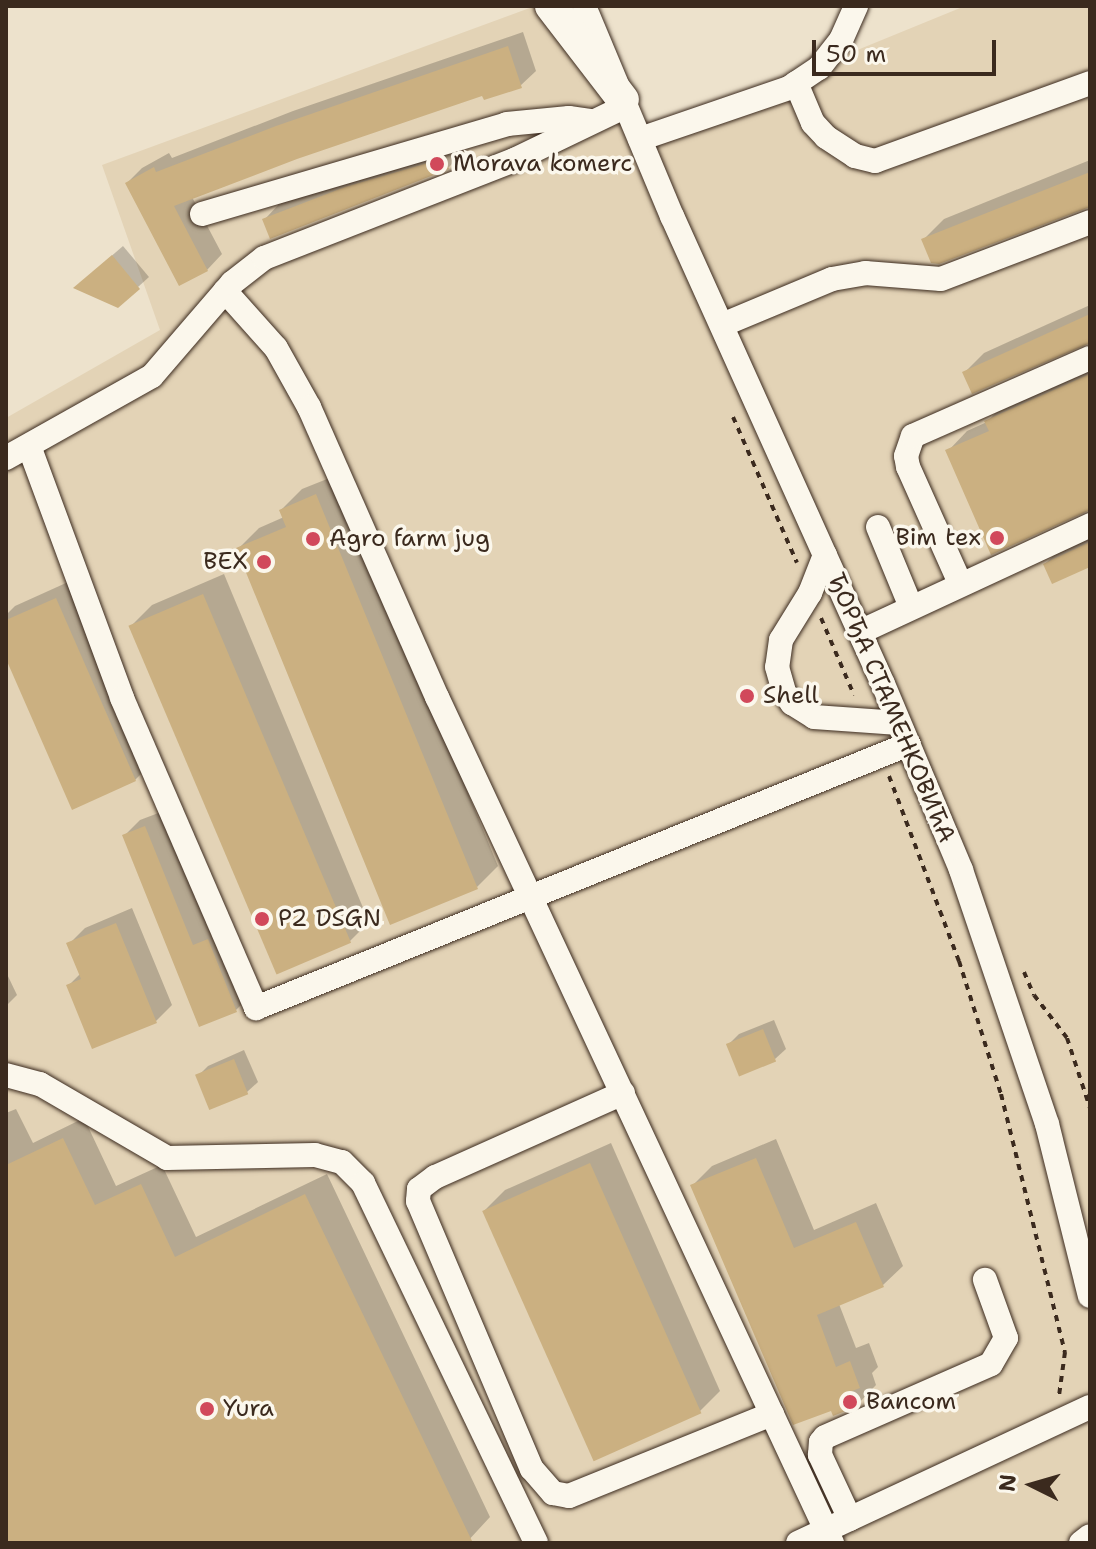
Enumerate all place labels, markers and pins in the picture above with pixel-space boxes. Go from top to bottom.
place label: Morava komerc [453,150,632,178]
marker: Morava komerc [428,155,446,173]
place label: Bim tex [896,524,981,552]
place label: Agro farm jug [329,525,490,553]
marker: Bim tex [988,529,1006,547]
marker: Agro farm jug [304,530,322,548]
place label: BEX [203,548,248,576]
marker: BEX [255,553,273,571]
place label: Shell [763,682,819,710]
marker: Shell [738,687,756,705]
place label: P2 DSGN [278,905,381,933]
marker: P2 DSGN [253,910,271,928]
place label: Bancom [866,1388,956,1416]
marker: Bancom [841,1393,859,1411]
place label: Yura [223,1395,274,1423]
marker: Yura [198,1400,216,1418]

